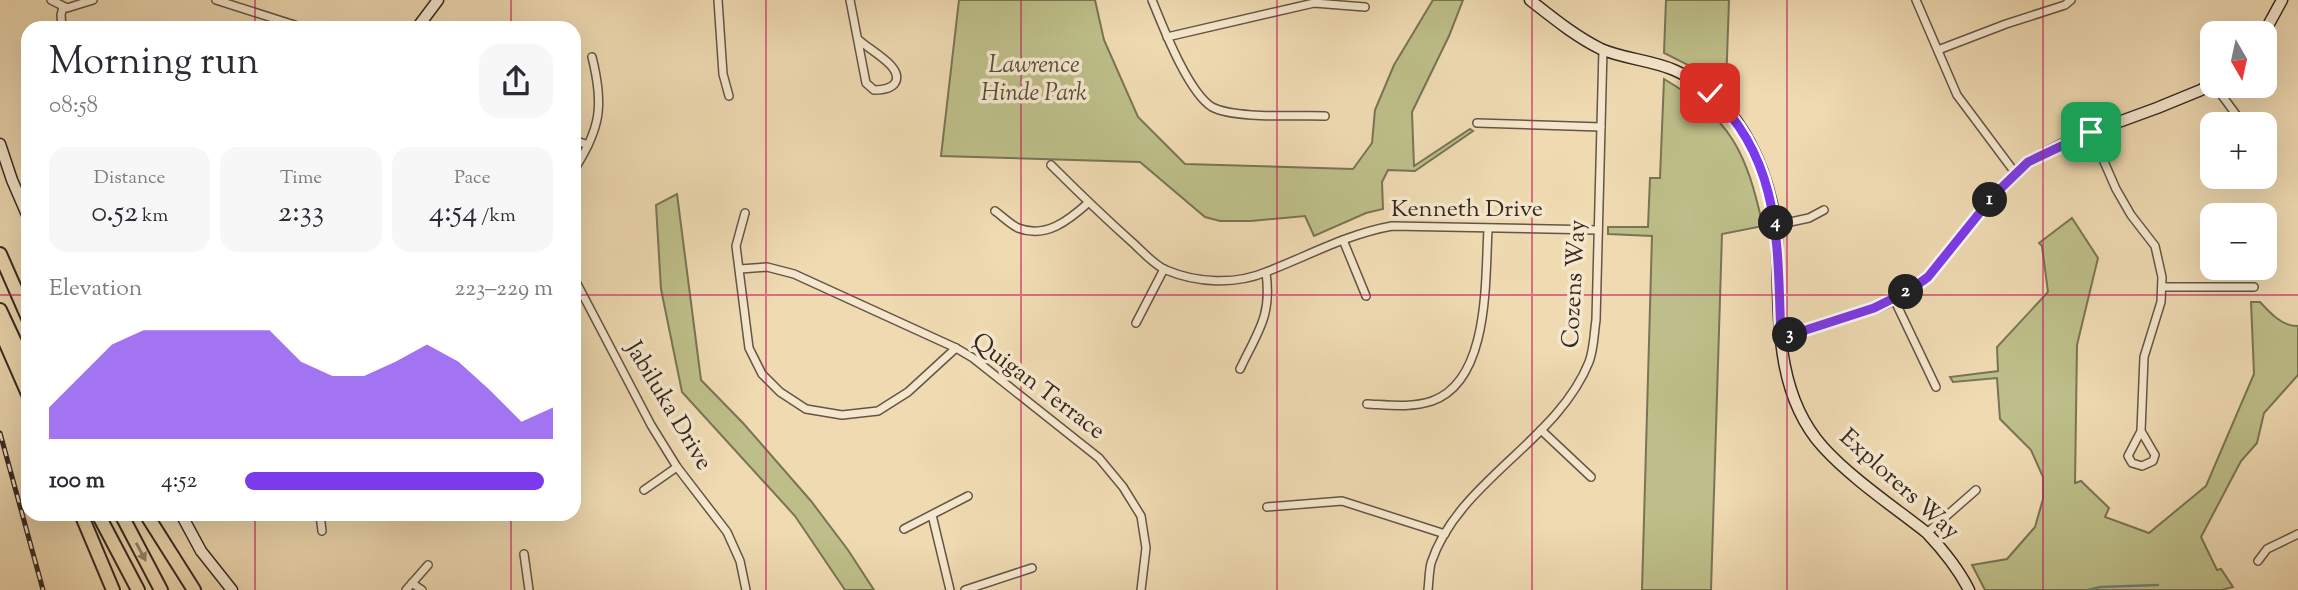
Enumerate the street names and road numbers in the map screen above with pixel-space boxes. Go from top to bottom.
street label: Kenneth Drive [1391,193,1543,227]
street label: Cozens Way [1555,219,1595,349]
street label: Quigan Terrace [964,325,1112,449]
street label: Jabiluka Drive [615,333,720,477]
street label: Explorers Way [1831,422,1967,548]

